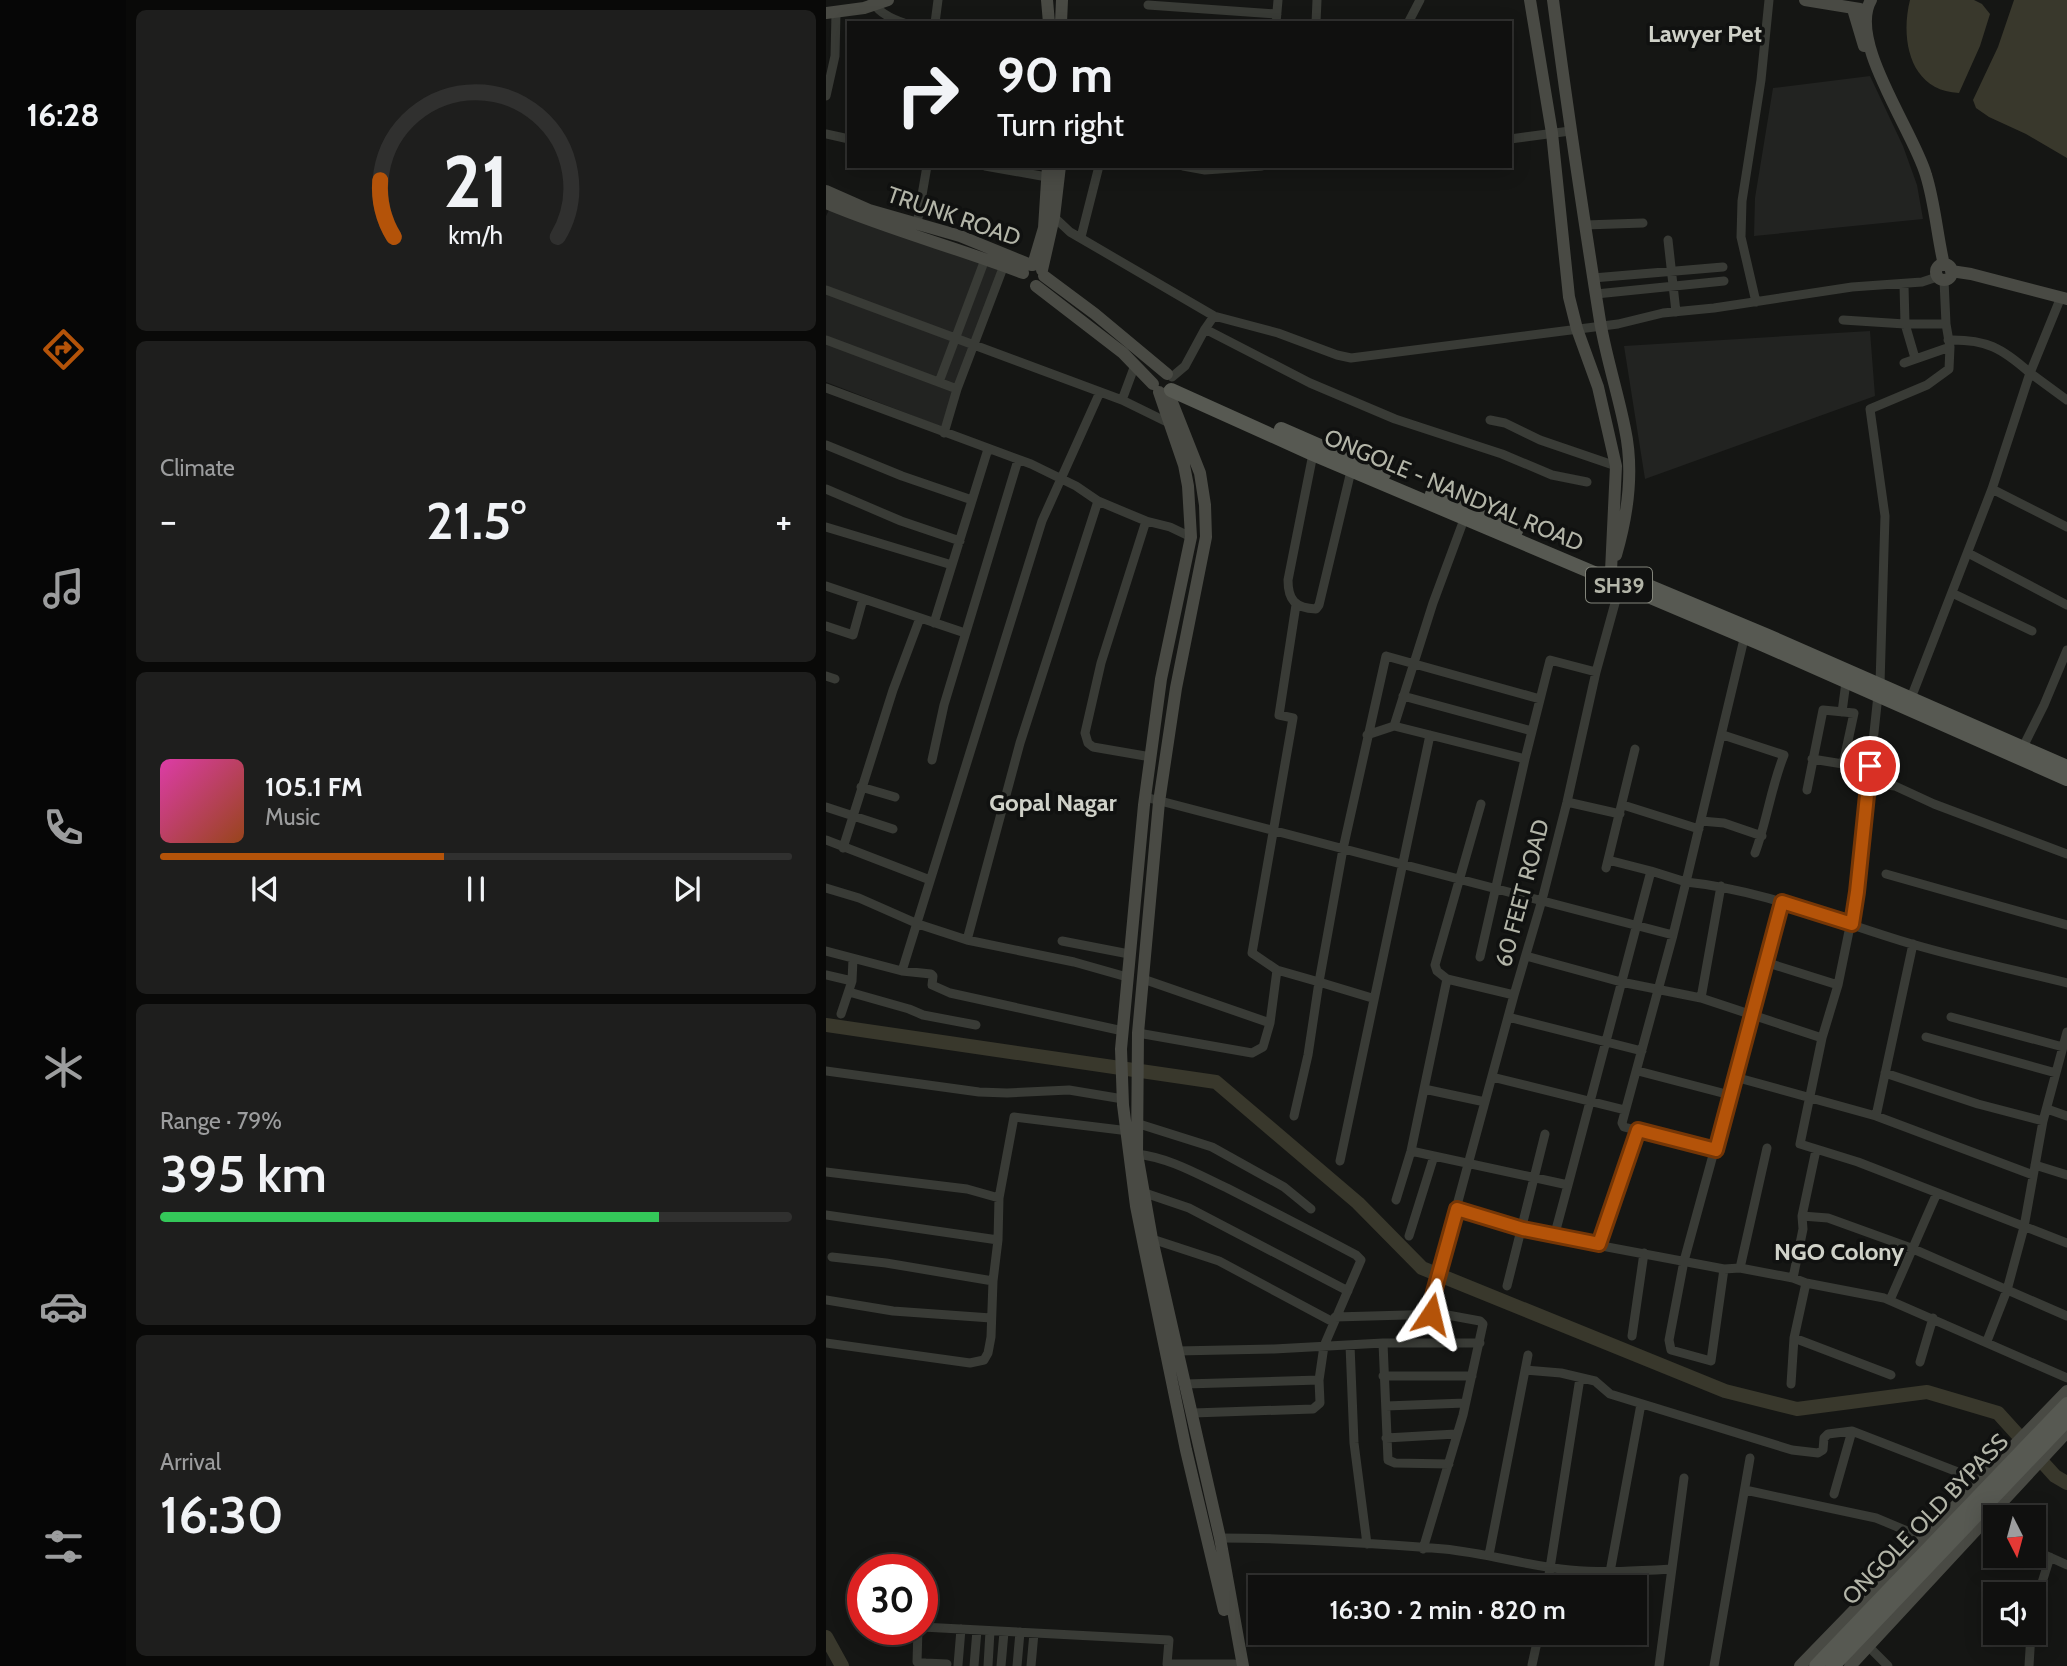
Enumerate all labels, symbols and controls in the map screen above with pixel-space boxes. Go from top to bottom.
district label: Lawyer Pet [1648,19,1762,48]
text: 90 m [997,45,1113,104]
icon: right [882,49,973,140]
text: 16:28 [26,95,100,134]
text: Turn right [997,105,1124,144]
text: 21 [443,137,509,225]
street label: TRUNK ROAD [884,180,1024,252]
text: km/h [449,219,503,249]
icon: directions [39,325,88,374]
street label: ONGOLE - NANDYAL ROAD [1320,423,1588,557]
text: Climate [160,454,235,482]
text: 21.5° [426,489,526,552]
text: − [160,497,177,544]
text: + [775,497,792,544]
icon: music [39,564,88,613]
road number: SH39 [1586,568,1652,602]
pin [1840,736,1900,796]
icon: arrive [1851,747,1889,785]
text: 105.1 FM [265,771,363,803]
district label: Gopal Nagar [989,788,1117,817]
icon: phone [39,803,88,852]
text: Music [265,803,320,831]
street label: 60 FEET ROAD [1489,816,1555,970]
icon: previous [246,870,284,908]
icon: pause [457,870,495,908]
icon: next [668,870,706,908]
icon: climate [39,1043,88,1092]
text: Range · 79% [160,1107,282,1135]
text: 395 km [160,1142,327,1205]
district label: NGO Colony [1774,1237,1904,1266]
position arrow [1394,1277,1468,1351]
icon: car [39,1282,88,1331]
street label: ONGOLE OLD BYPASS [1836,1428,2014,1610]
text: Arrival [160,1448,221,1476]
text: 16:30 [160,1483,284,1546]
north arrow [1983,1505,2046,1568]
map controls [1983,1505,2046,1645]
icon: filters [39,1522,88,1571]
speed limit sign: 30 [847,1554,938,1645]
button: sound [1983,1582,2046,1645]
text: 16:30 · 2 min · 820 m [1329,1594,1566,1626]

